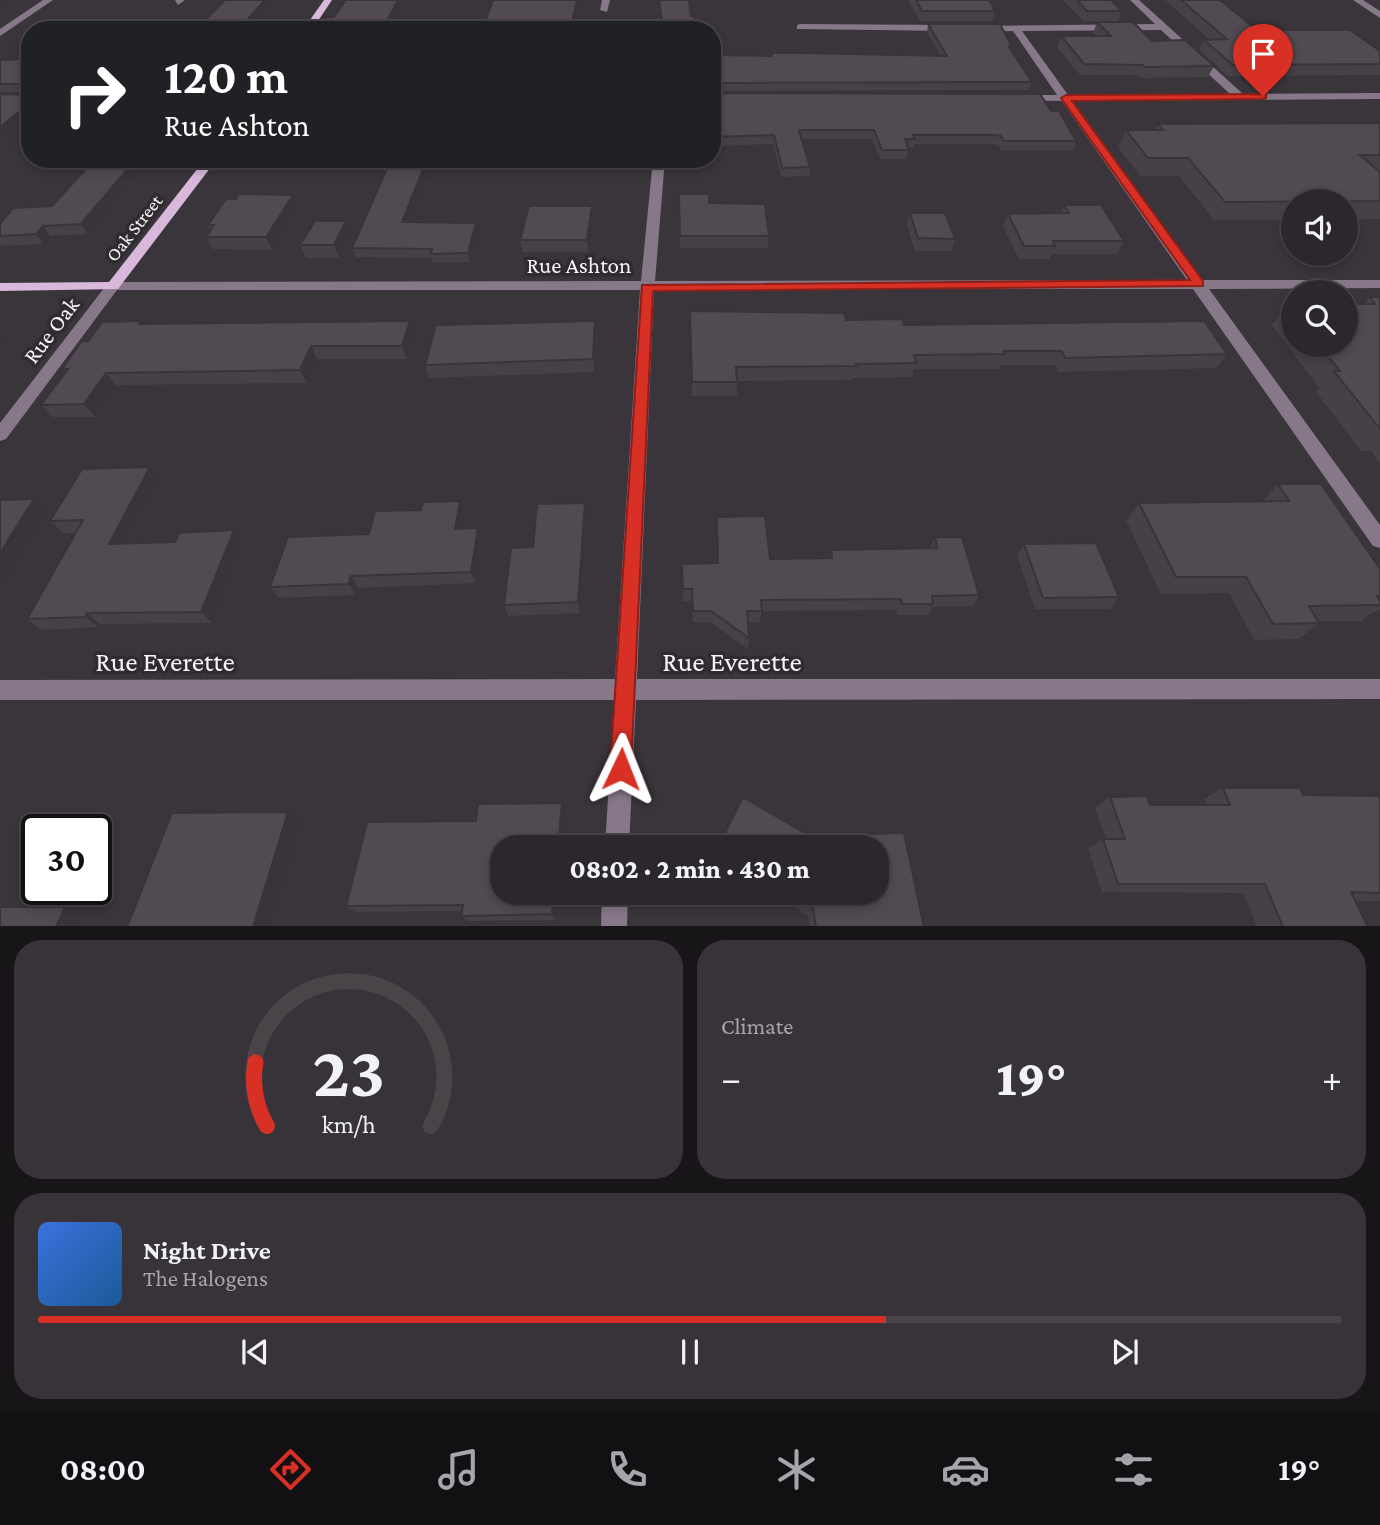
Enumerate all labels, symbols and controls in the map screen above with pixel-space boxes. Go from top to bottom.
pin [1233,24,1293,96]
icon: arrive [1244,35,1282,73]
icon: right [49,49,140,140]
text: 120 m [164,49,288,104]
text: Rue Ashton [164,107,310,143]
map controls [1281,189,1358,357]
button: sound [1281,189,1358,266]
street label: Oak Street [102,190,167,265]
street label: Rue Ashton [527,252,631,278]
button: search [1281,280,1358,357]
street label: Rue Oak [18,292,84,368]
street label: Rue Everette [95,646,235,677]
street label: Rue Everette [662,646,802,677]
position arrow [584,732,658,806]
speed limit sign: 30 [21,814,112,905]
text: 08:02 · 2 min · 430 m [569,855,810,884]
text: Climate [721,1013,793,1039]
text: 23 [312,1031,385,1112]
text: 19° [996,1048,1067,1106]
text: − [721,1057,741,1099]
text: + [1322,1057,1342,1099]
text: km/h [322,1110,375,1137]
text: Night Drive [143,1236,271,1265]
text: The Halogens [143,1265,268,1291]
icon: previous [236,1333,274,1371]
icon: pause [671,1333,709,1371]
icon: next [1106,1333,1144,1371]
icon: directions [266,1445,315,1494]
icon: music [434,1445,483,1494]
icon: phone [603,1445,652,1494]
icon: climate [772,1445,821,1494]
icon: car [941,1445,990,1494]
icon: filters [1109,1445,1158,1494]
text: 08:00 [60,1451,146,1487]
text: 19° [1278,1451,1320,1487]

